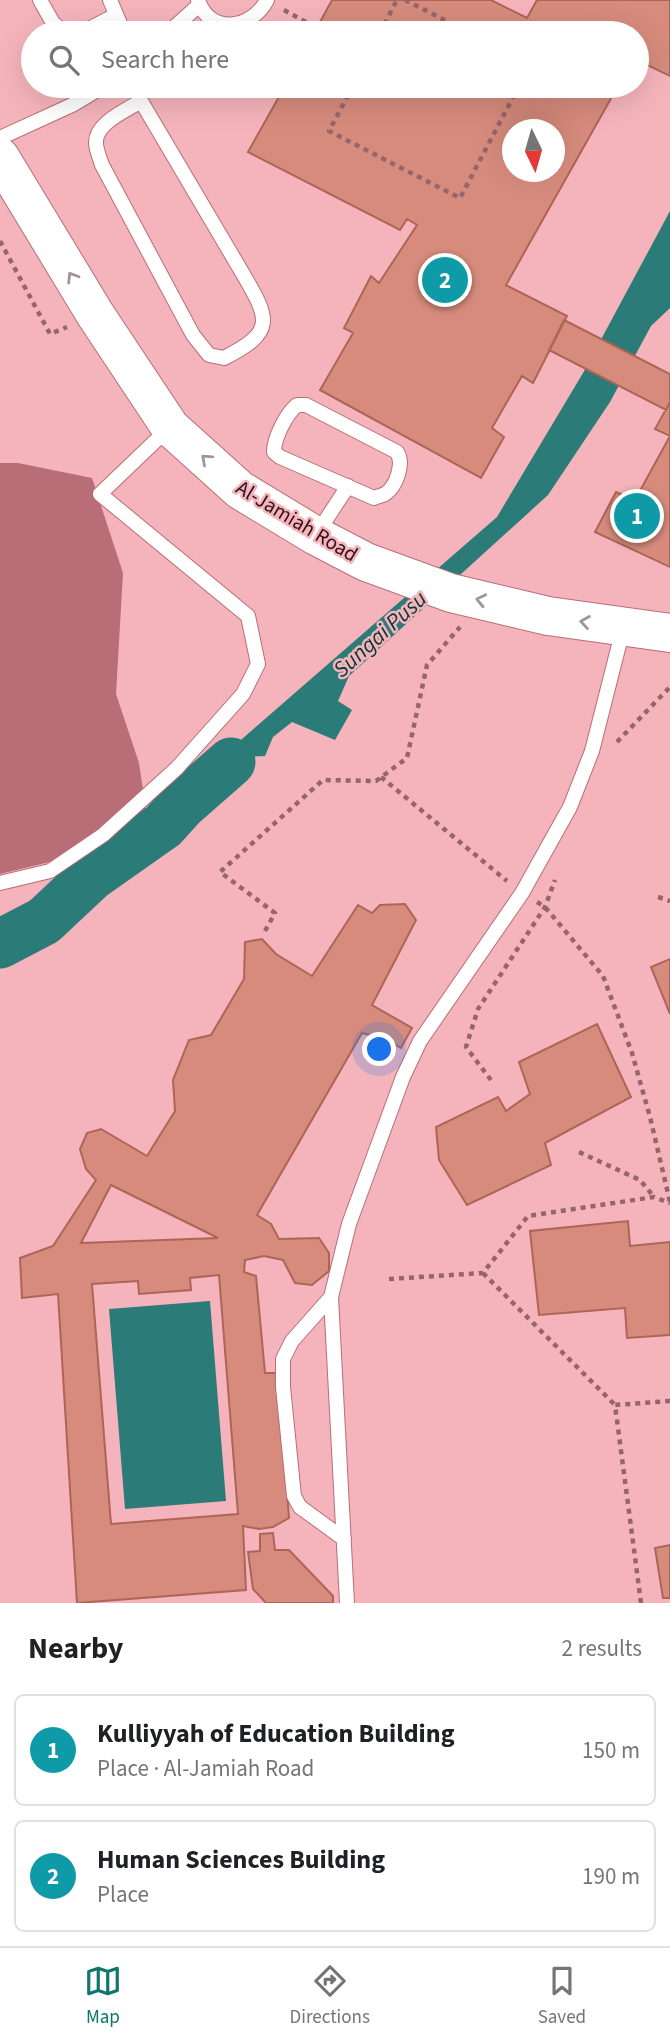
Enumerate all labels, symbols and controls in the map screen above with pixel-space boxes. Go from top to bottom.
search box [21,21,649,98]
icon: search [45,41,83,79]
text: Search here [101,41,229,78]
north arrow [502,119,565,182]
pin: 2 [422,254,468,306]
one-way arrow [67,272,80,285]
one-way arrow [201,455,214,468]
street label: Al-Jamiah Road [230,473,364,569]
pin: 1 [614,490,660,542]
water label: Sungai Pusu [326,583,434,685]
one-way arrow [476,594,488,608]
one-way arrow [579,614,591,629]
your location [362,1032,396,1066]
text: Nearby [28,1627,123,1670]
text: 2 results [562,1632,642,1665]
text: Kulliyyah of Education Building [97,1715,455,1752]
text: 1 [47,1734,59,1767]
text: 150 m [582,1734,640,1767]
text: Place · Al-Jamiah Road [97,1752,314,1785]
text: Human Sciences Building [97,1841,385,1878]
text: 2 [47,1860,59,1893]
text: 190 m [582,1860,640,1893]
text: Place [97,1878,149,1911]
tab: Map [84,1962,122,2031]
tab: Directions [290,1962,370,2031]
tab: Saved [538,1962,586,2031]

